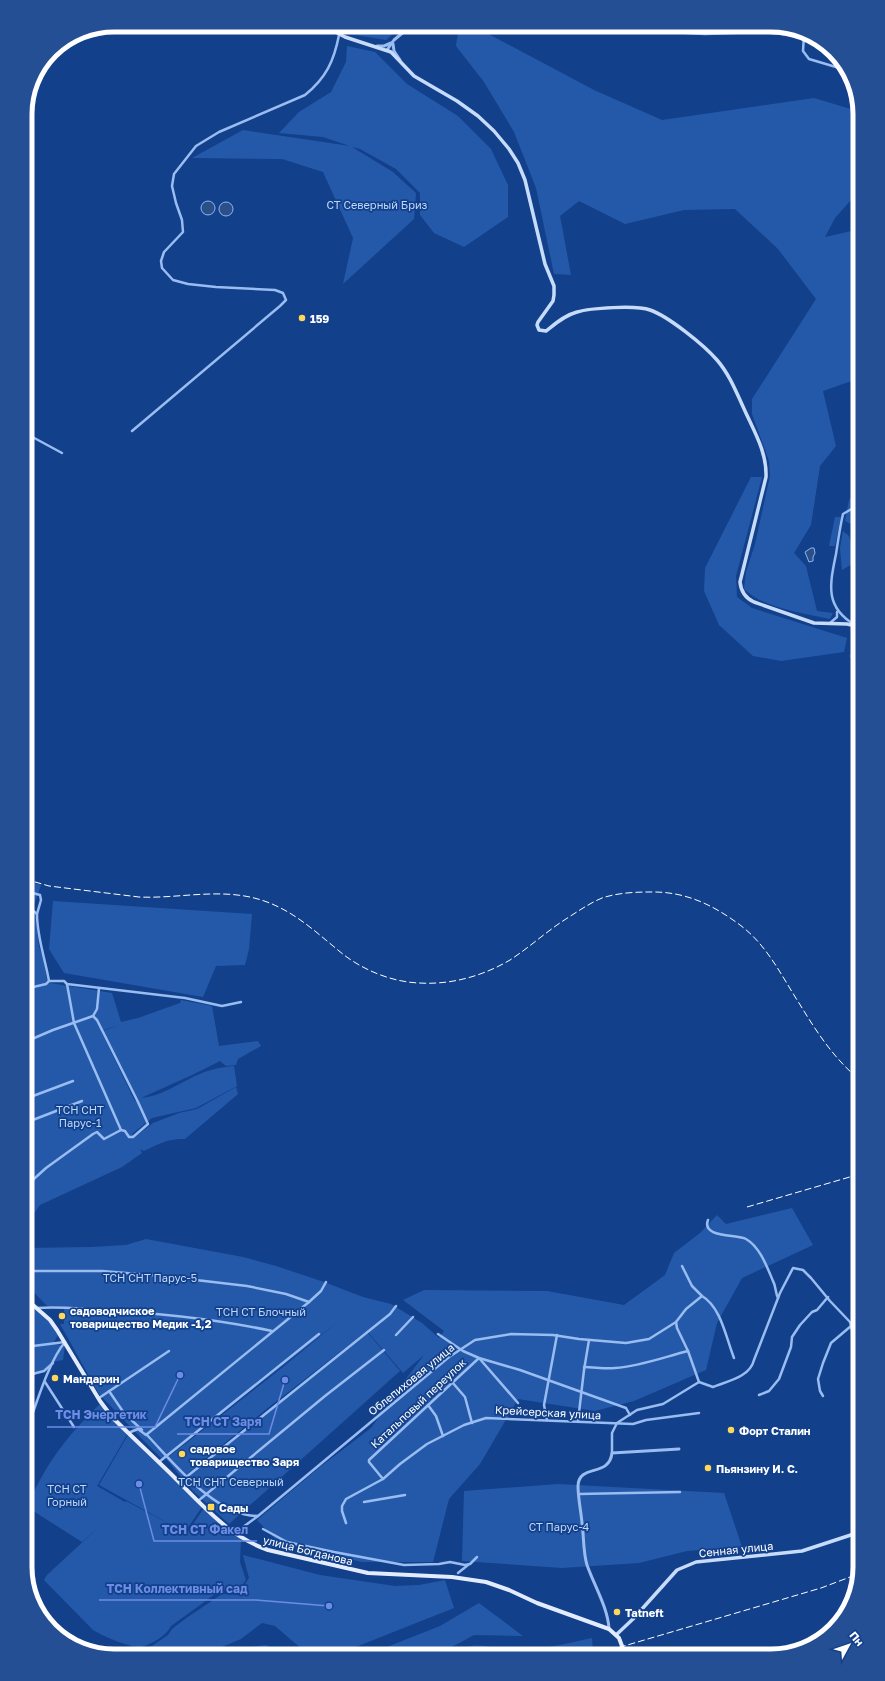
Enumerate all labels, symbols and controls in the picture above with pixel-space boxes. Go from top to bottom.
park label: СТ Северный Бриз [327,198,428,211]
place label: 159 [310,312,329,325]
marker: 159 [297,313,307,323]
park label: ТСН СНТ Парус-1 [56,1103,104,1129]
park label: ТСН СНТ Парус-5 [103,1271,197,1284]
place label: садоводчиское товарищество Медик -1,2 [70,1304,212,1330]
park label: ТСН СТ Блочный [216,1305,306,1318]
marker: садоводчиское товарищество Медик -1,2 [57,1311,67,1321]
street label: Облепиховая улица [365,1340,457,1418]
street label: Катальповый переулок [368,1355,469,1451]
place label: Мандарин [63,1372,120,1385]
marker: Мандарин [50,1373,60,1383]
callout: ТСН Энергетик [47,1403,155,1427]
street label: Крейсерская улица [495,1403,601,1421]
text: ТСН Энергетик [55,1407,147,1422]
callout: ТСН СТ Заря [177,1410,269,1434]
text: ТСН СТ Заря [185,1414,261,1429]
place label: Форт Сталин [739,1424,811,1437]
marker: Форт Сталин [726,1425,736,1435]
place label: садовое товарищество Заря [190,1442,299,1468]
marker: садовое товарищество Заря [177,1449,187,1459]
place label: Пьянзину И. С. [716,1462,798,1475]
marker: Пьянзину И. С. [703,1463,713,1473]
park label: ТСН СНТ Северный [178,1475,284,1488]
park label: ТСН СТ Горный [47,1482,87,1508]
place label: Сады [219,1501,248,1514]
marker: Сады [206,1502,216,1512]
callout: ТСН СТ Факел [154,1517,257,1541]
park label: СТ Парус-4 [529,1520,590,1533]
text: ТСН СТ Факел [162,1522,248,1537]
street label: улица Богданова [262,1533,354,1567]
street label: Сенная улица [698,1539,774,1559]
callout: ТСН Коллективный сад [99,1576,256,1600]
text: ТСН Коллективный сад [107,1581,248,1596]
place label: Tatneft [625,1606,664,1619]
marker: Tatneft [612,1607,622,1617]
north arrow [829,1625,869,1665]
text: Пн [847,1628,867,1648]

